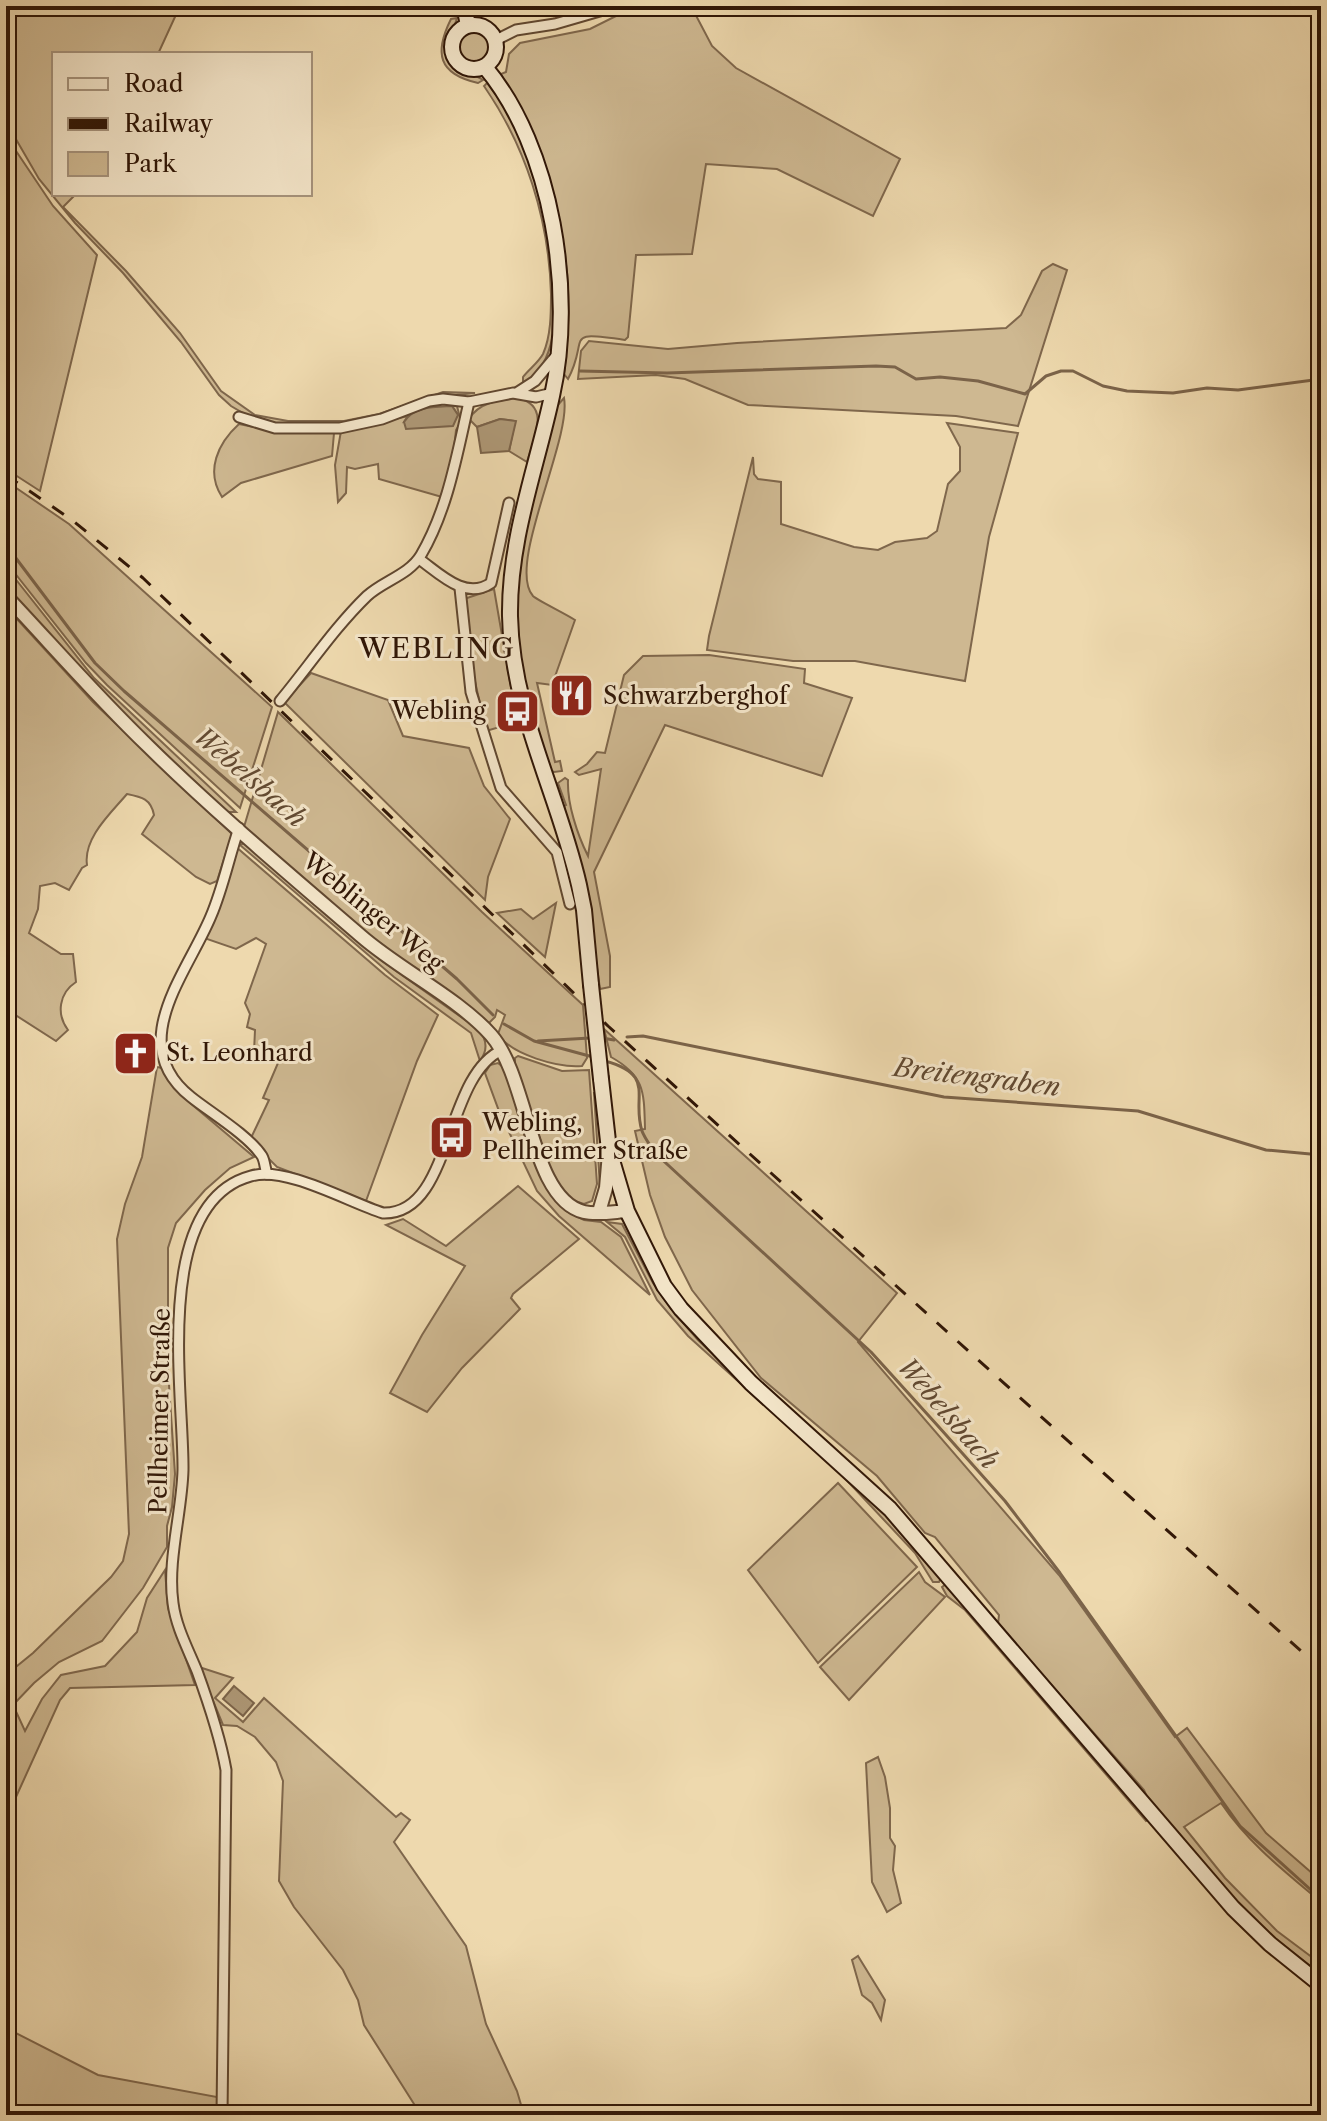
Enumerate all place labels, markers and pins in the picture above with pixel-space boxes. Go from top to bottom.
restaurant icon: Schwarzberghof [548,672,596,720]
place label: Schwarzberghof [603,681,790,710]
bus stop icon: Webling [493,687,541,735]
place label: Webling [391,696,486,725]
church icon: St. Leonhard [111,1029,159,1077]
place label: St. Leonhard [166,1038,313,1067]
place label: Webling, Pellheimer Straße [481,1108,688,1165]
bus stop icon: Webling, Pellheimer Straße [427,1113,475,1161]

